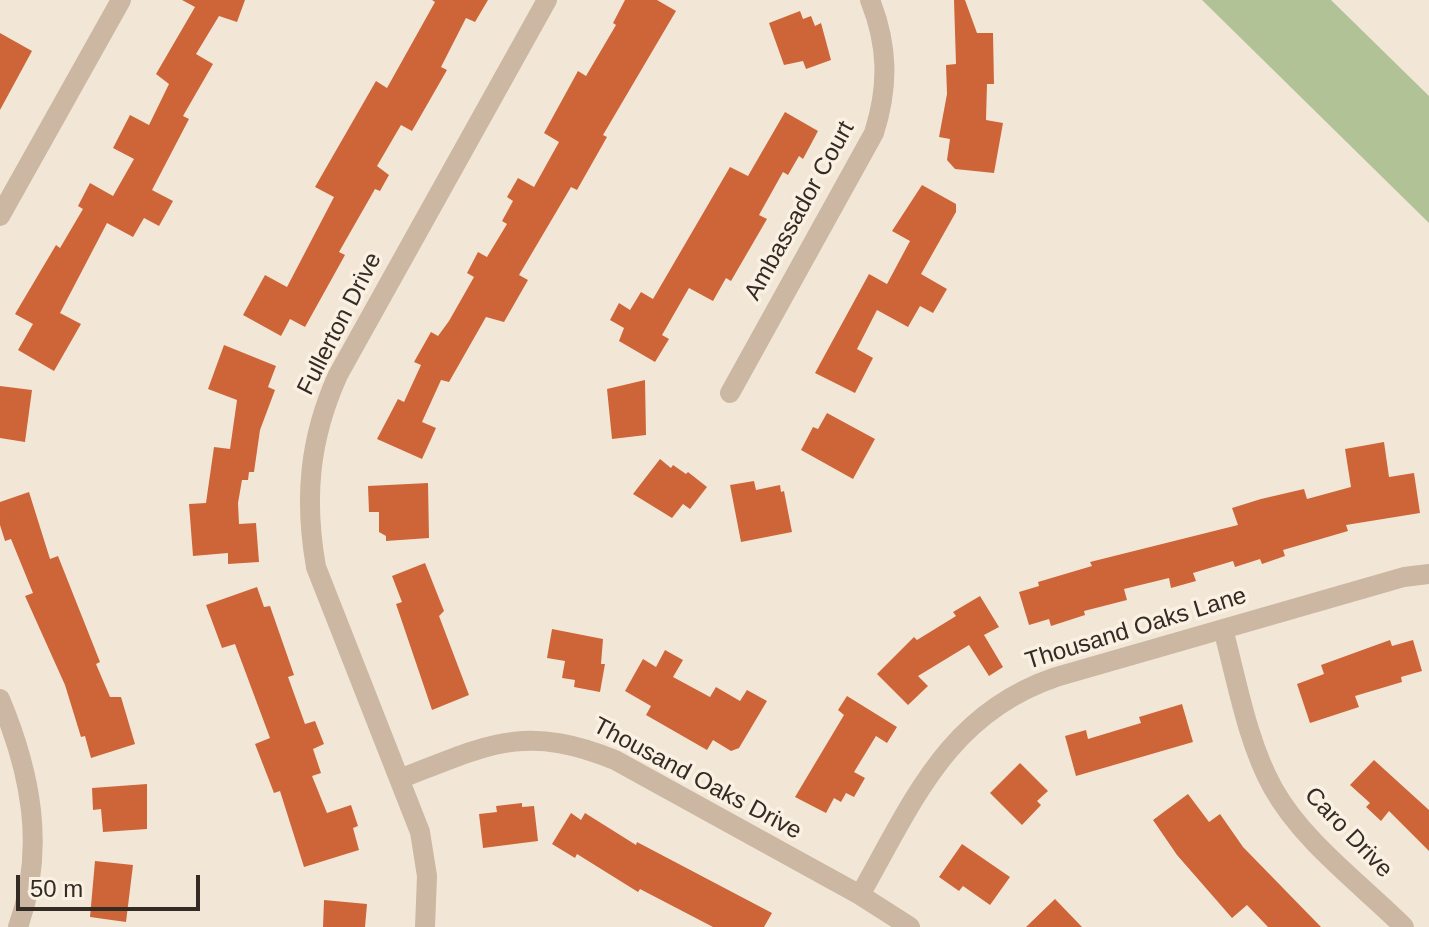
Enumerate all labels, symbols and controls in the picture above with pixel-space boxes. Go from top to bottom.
street label: Ambassador Court [739,117,861,305]
street label: Fullerton Drive [292,248,388,400]
street label: Thousand Oaks Lane [1022,582,1250,676]
street label: Thousand Oaks Drive [588,712,806,846]
street label: Caro Drive [1298,782,1398,884]
scale bar [20,859,204,909]
text: 50 m [30,875,83,902]

